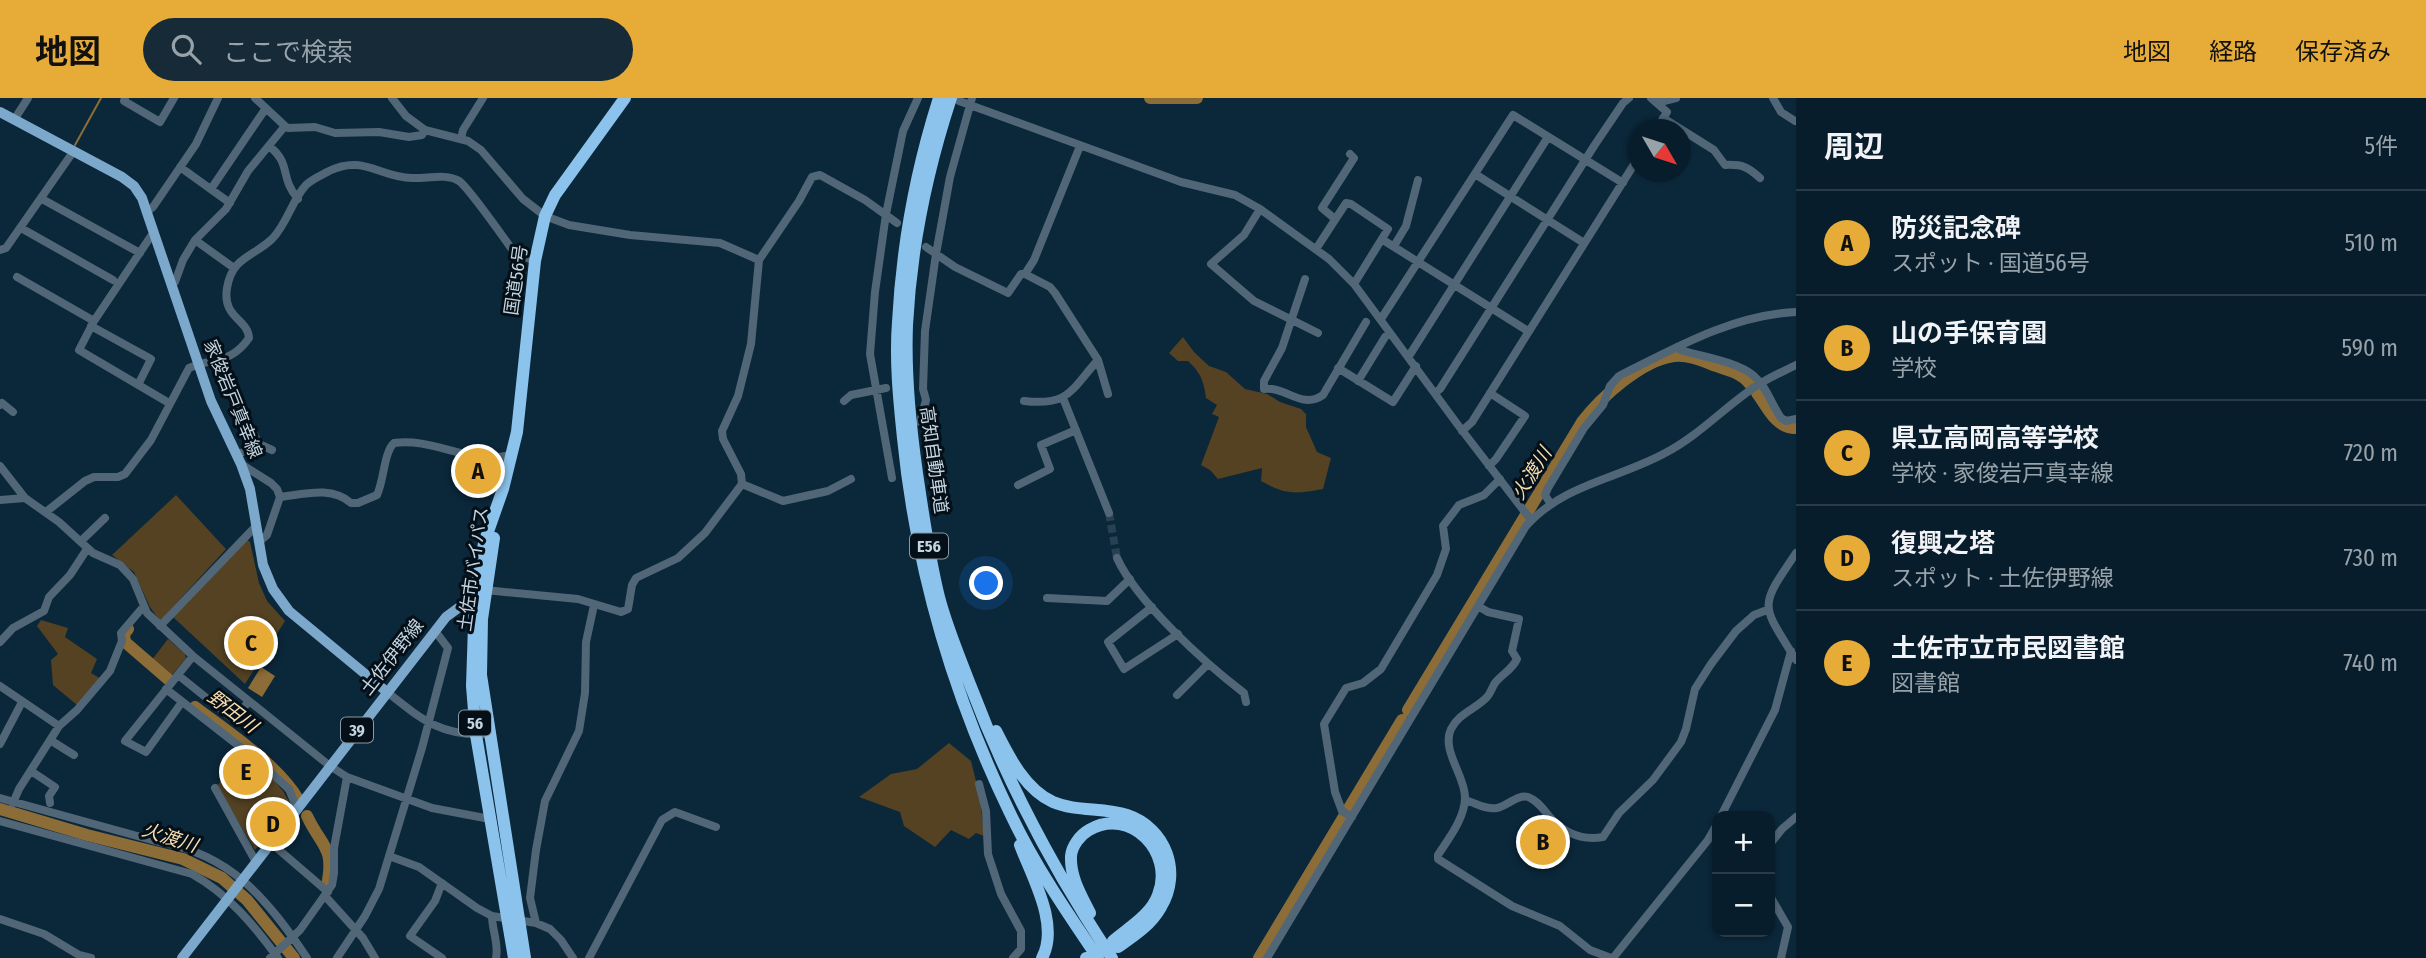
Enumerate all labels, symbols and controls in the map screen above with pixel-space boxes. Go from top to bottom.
search box [143,18,633,81]
icon: search [167,30,205,68]
text: 地図 [35,32,101,72]
text: ここで検索 [223,37,353,68]
text: 地図 [2123,38,2171,66]
text: 経路 [2209,38,2257,66]
text: 保存済み [2295,38,2391,66]
north arrow [1628,119,1691,182]
text: 周辺 [1824,129,1884,165]
text: 5件 [2364,132,2398,160]
text: 防災記念碑 [1891,213,2021,244]
text: A [1841,229,1853,257]
text: 510 m [2345,229,2398,257]
street label: 国道56号 [500,243,532,317]
text: スポット · 国道56号 [1891,249,2090,277]
text: 山の手保育園 [1891,318,2047,349]
text: B [1841,334,1853,362]
text: 590 m [2342,334,2398,362]
street label: 家俊岩戸真幸線 [199,336,267,462]
text: 学校 [1891,354,1937,382]
street label: 高知自動車道 [916,405,952,515]
text: 県立高岡高等学校 [1891,423,2099,454]
text: C [1841,439,1853,467]
text: 720 m [2344,439,2398,467]
water label: 火渡川 [1507,441,1557,504]
pin: A [455,445,501,497]
text: 学校 · 家俊岩戸真幸線 [1891,459,2114,487]
street label: 土佐市バイパス [453,505,493,633]
text: 復興之塔 [1891,528,1995,559]
road number: E56 [910,534,948,559]
text: D [1840,544,1854,572]
text: 730 m [2343,544,2398,572]
text: スポット · 土佐伊野線 [1891,564,2114,592]
your location [969,566,1003,600]
street label: 土佐伊野線 [356,615,428,699]
pin: C [228,617,274,669]
text: 土佐市立市民図書館 [1891,633,2125,664]
text: E [1842,649,1852,677]
text: 740 m [2343,649,2398,677]
text: 図書館 [1891,669,1960,697]
water label: 野田川 [203,685,264,739]
road number: 56 [459,710,491,736]
road number: 39 [341,718,373,743]
pin: E [223,746,269,798]
pin: D [250,798,296,850]
map controls [1712,811,1775,937]
button: + [1712,811,1775,874]
pin: B [1520,816,1566,868]
water label: 火渡川 [139,818,202,858]
button: − [1712,874,1775,937]

